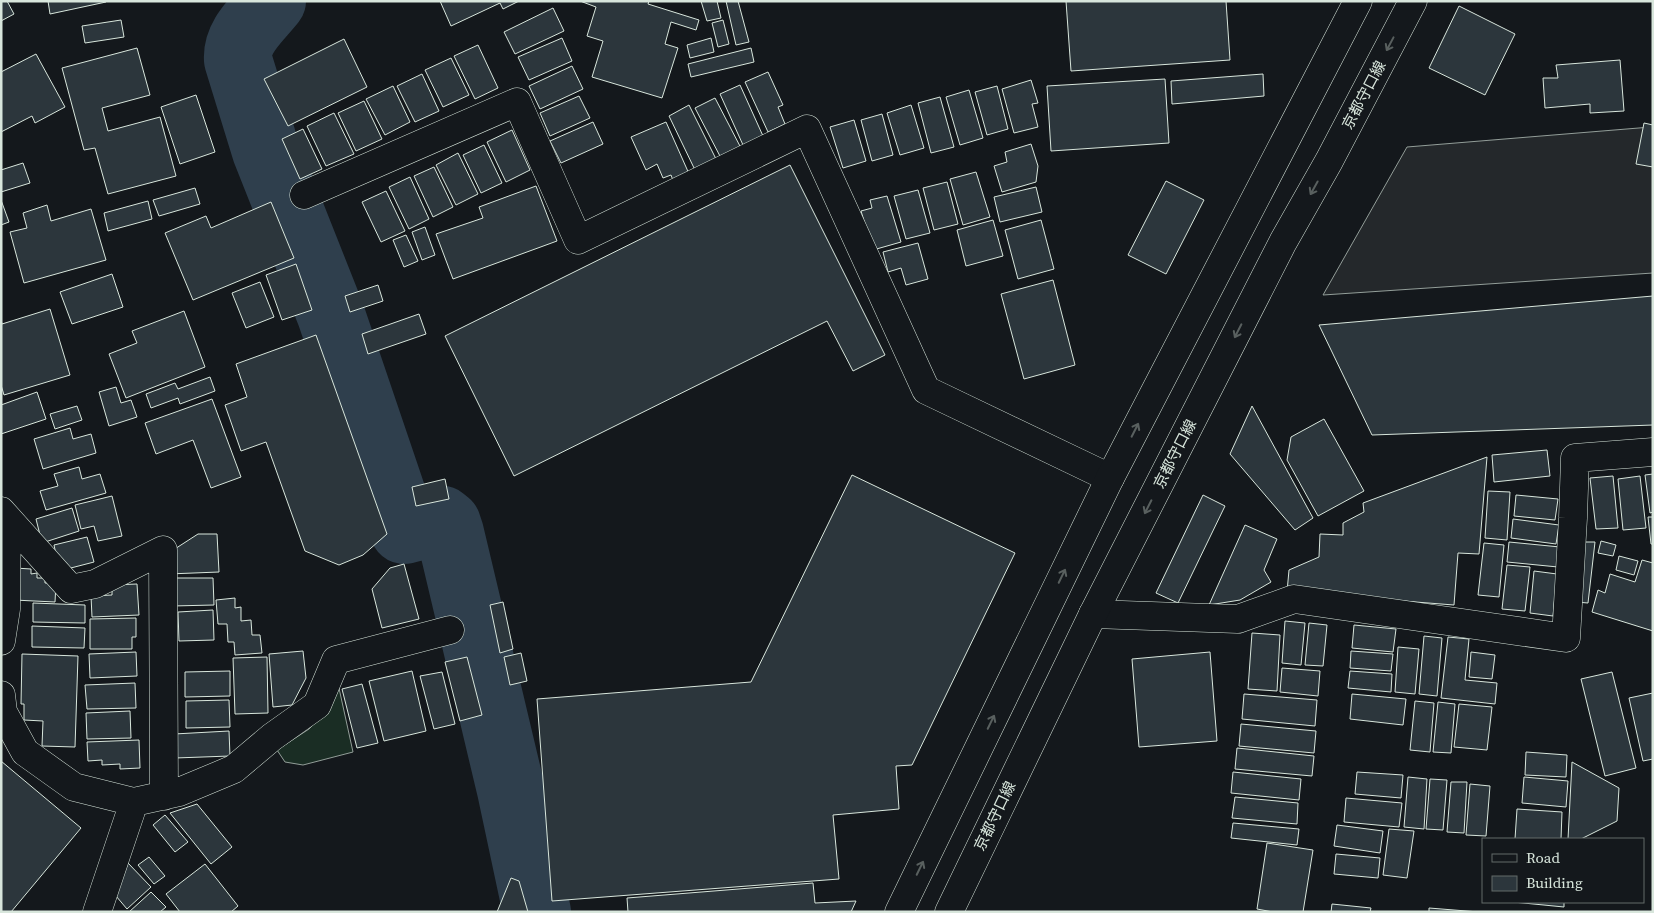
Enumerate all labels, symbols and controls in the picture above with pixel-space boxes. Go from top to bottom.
one-way arrow [1385,37,1395,51]
street label: 京都守口線 [1337,57,1390,133]
one-way arrow [1309,180,1319,195]
one-way arrow [1233,323,1242,338]
street label: 京都守口線 [1148,416,1201,492]
one-way arrow [1131,423,1140,438]
one-way arrow [1143,499,1152,514]
one-way arrow [1058,569,1068,584]
one-way arrow [987,715,997,730]
street label: 京都守口線 [969,777,1020,854]
legend [1482,838,1644,903]
text: Road [1526,847,1560,868]
one-way arrow [916,861,925,876]
text: Building [1526,872,1583,893]

